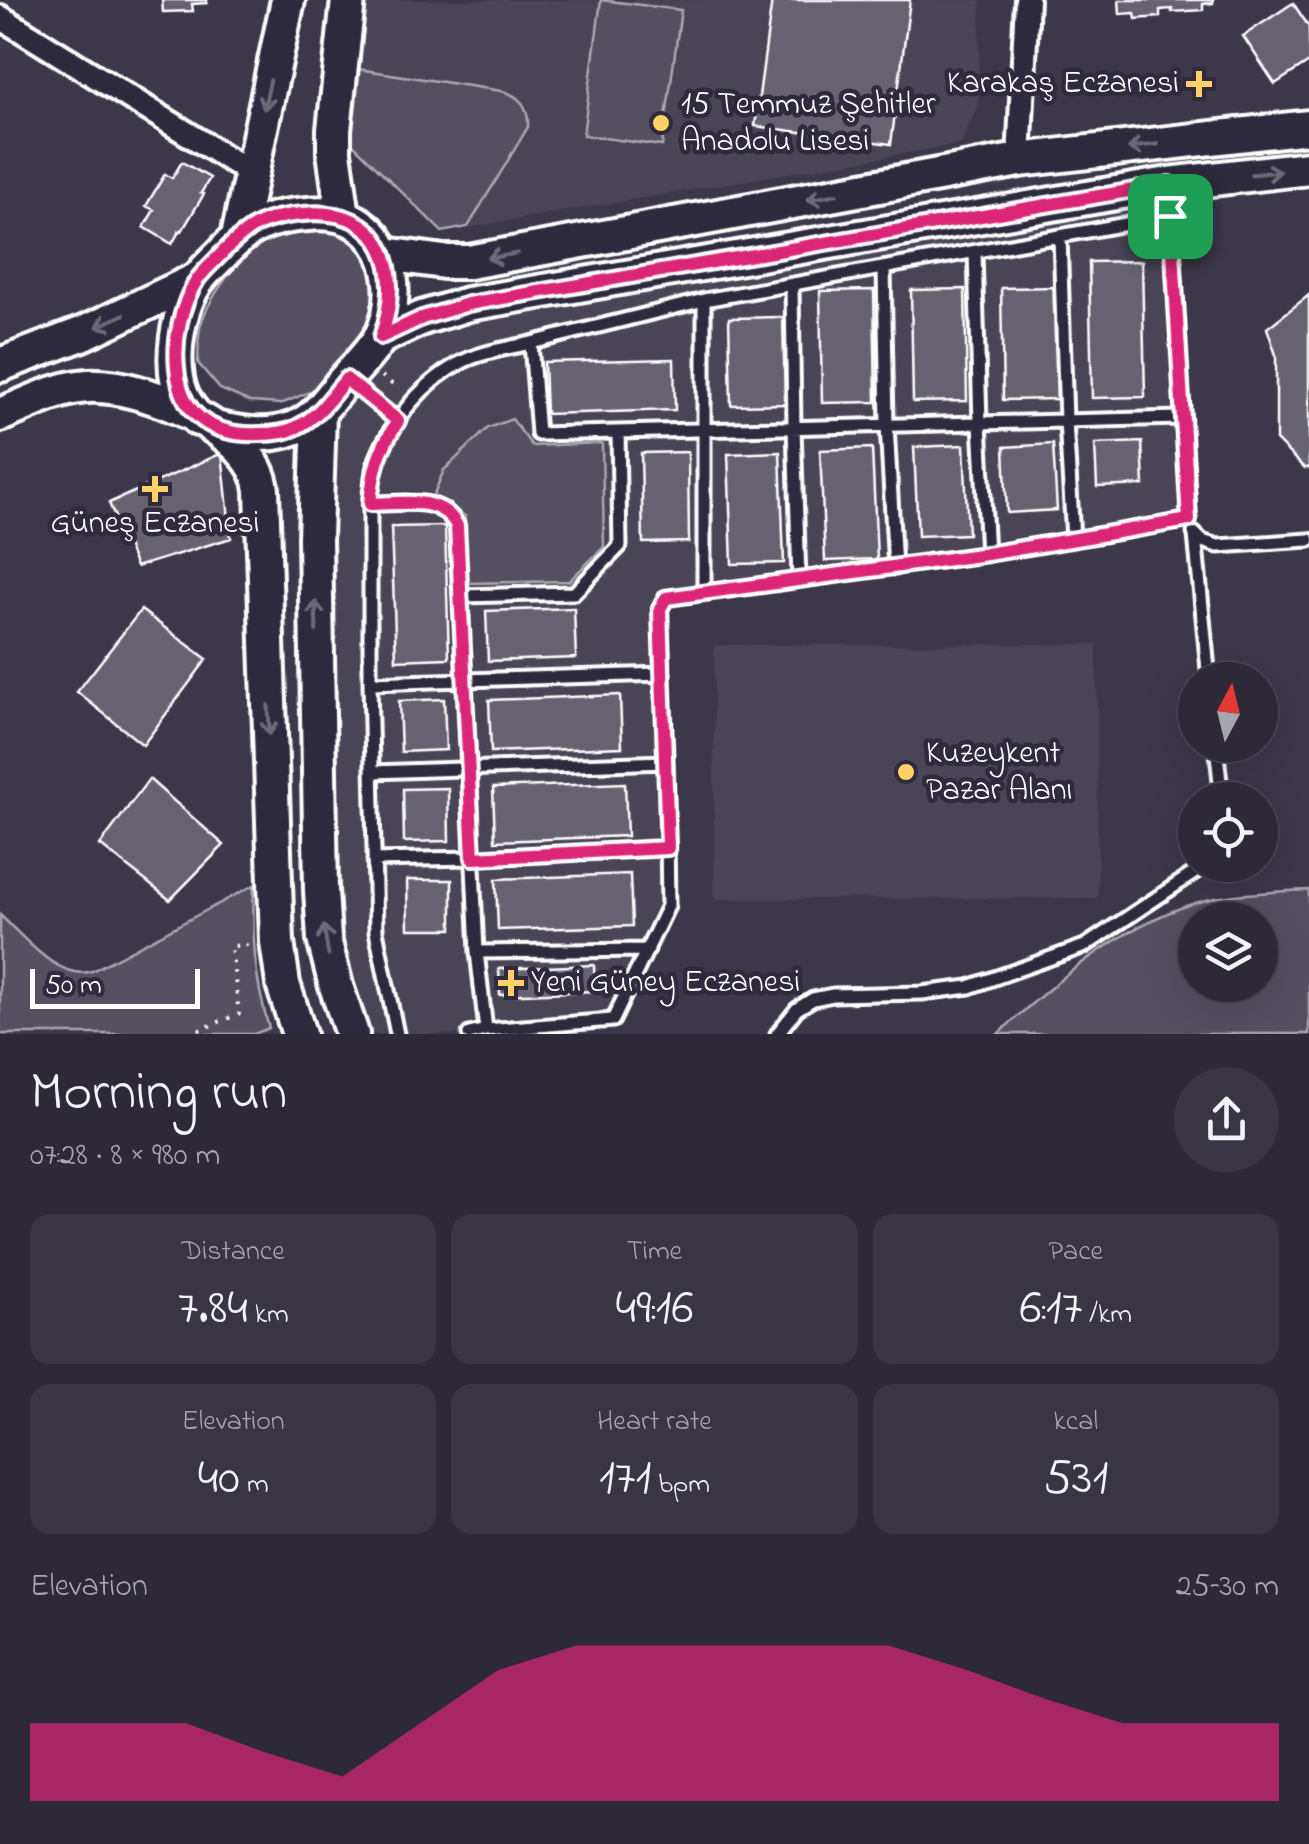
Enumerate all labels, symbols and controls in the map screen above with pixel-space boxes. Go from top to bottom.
place label: Karakaş Eczanesi [947,61,1179,108]
marker: Karakaş Eczanesi [1188,73,1210,95]
one-way arrow [257,78,276,110]
place label: 15 Temmuz Şehitler Anadolu Lisesi [681,82,936,166]
marker: 15 Temmuz Şehitler Anadolu Lisesi [650,112,672,134]
one-way arrow [1127,137,1159,156]
one-way arrow [1249,163,1282,182]
pin [1128,174,1213,259]
one-way arrow [807,188,839,207]
icon: arrive [1143,189,1198,244]
one-way arrow [487,247,519,266]
one-way arrow [96,312,126,331]
marker: Güneş Eczanesi [144,478,166,500]
place label: Güneş Eczanesi [50,501,260,548]
one-way arrow [306,600,326,632]
north arrow [1178,662,1278,762]
map controls [1178,662,1278,1002]
one-way arrow [260,704,279,736]
place label: Kuzeykent Pazar Alanı [926,731,1072,815]
marker: Kuzeykent Pazar Alanı [895,761,917,783]
button: locate [1178,782,1278,882]
button: layers [1178,902,1278,1002]
one-way arrow [316,925,334,957]
place label: Yeni Güney Eczanesi [531,960,800,1007]
scale bar [30,964,200,1008]
text: 50 m [45,966,102,1007]
marker: Yeni Güney Eczanesi [500,972,522,994]
text: Morning run [30,1055,287,1135]
button: share [1174,1067,1279,1172]
text: 07:28 · 8 × 980 m [30,1133,220,1180]
text: Distance [182,1232,285,1273]
text: Time [627,1232,682,1273]
text: Pace [1049,1232,1103,1273]
text: 7.84 [178,1273,248,1346]
text: 49:16 [616,1273,693,1346]
text: 6:17 [1020,1273,1082,1346]
text: km [248,1295,289,1336]
text: /km [1082,1295,1132,1336]
text: Elevation [182,1402,285,1443]
text: Heart rate [597,1402,712,1443]
text: kcal [1054,1402,1098,1443]
text: 40 [198,1443,240,1516]
text: 171 [599,1443,651,1516]
text: 531 [1043,1443,1108,1516]
text: m [240,1465,269,1506]
text: bpm [651,1465,710,1506]
text: Elevation [30,1564,148,1611]
text: 25–30 m [1176,1564,1279,1611]

